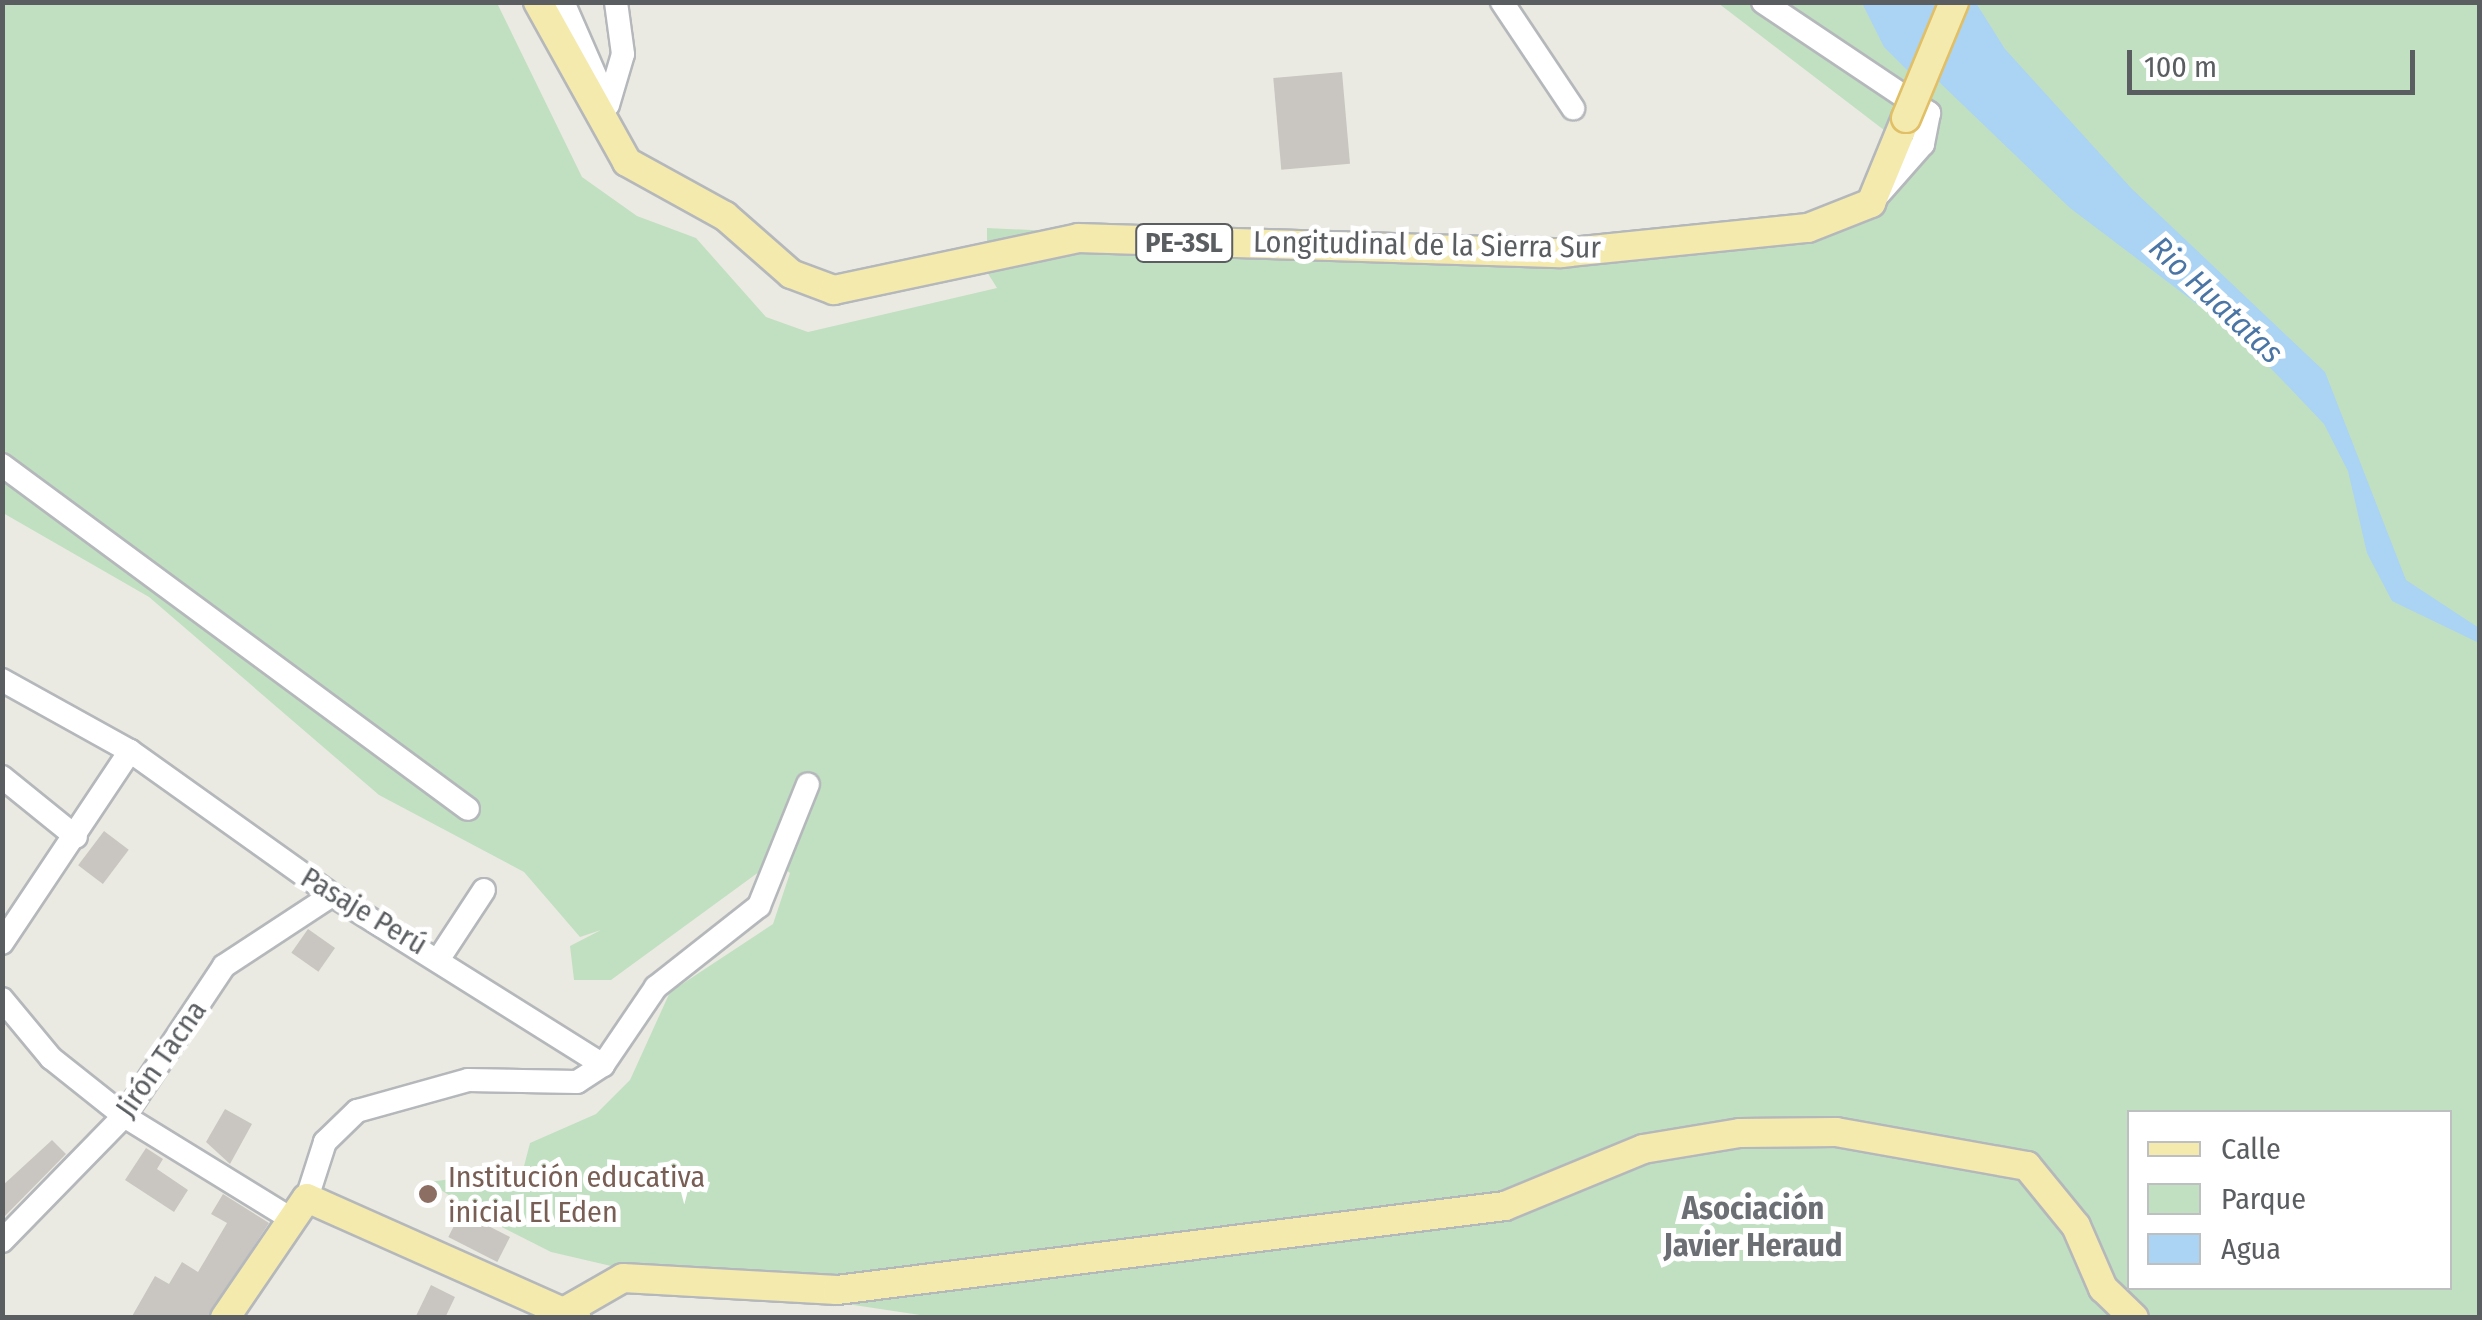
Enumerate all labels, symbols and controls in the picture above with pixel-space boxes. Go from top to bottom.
scale bar [2132,30,2420,92]
text: 100 m [2144,49,2217,85]
road number: PE-3SL [1134,220,1234,266]
street label: Longitudinal de la Sierra Sur [1253,224,1601,266]
water label: Rio Huatatas [2141,229,2291,371]
street label: Pasaje Perú [294,859,434,963]
street label: Jirón Tacna [108,994,214,1124]
legend [2127,1110,2452,1290]
text: Calle [2221,1131,2281,1167]
place label: Institución educativa inicial El Eden [448,1159,705,1230]
text: Parque [2221,1181,2306,1217]
marker: Institución educativa inicial El Eden [417,1183,439,1205]
district label: Asociación Javier Heraud [1664,1190,1842,1265]
text: Agua [2221,1231,2281,1267]

